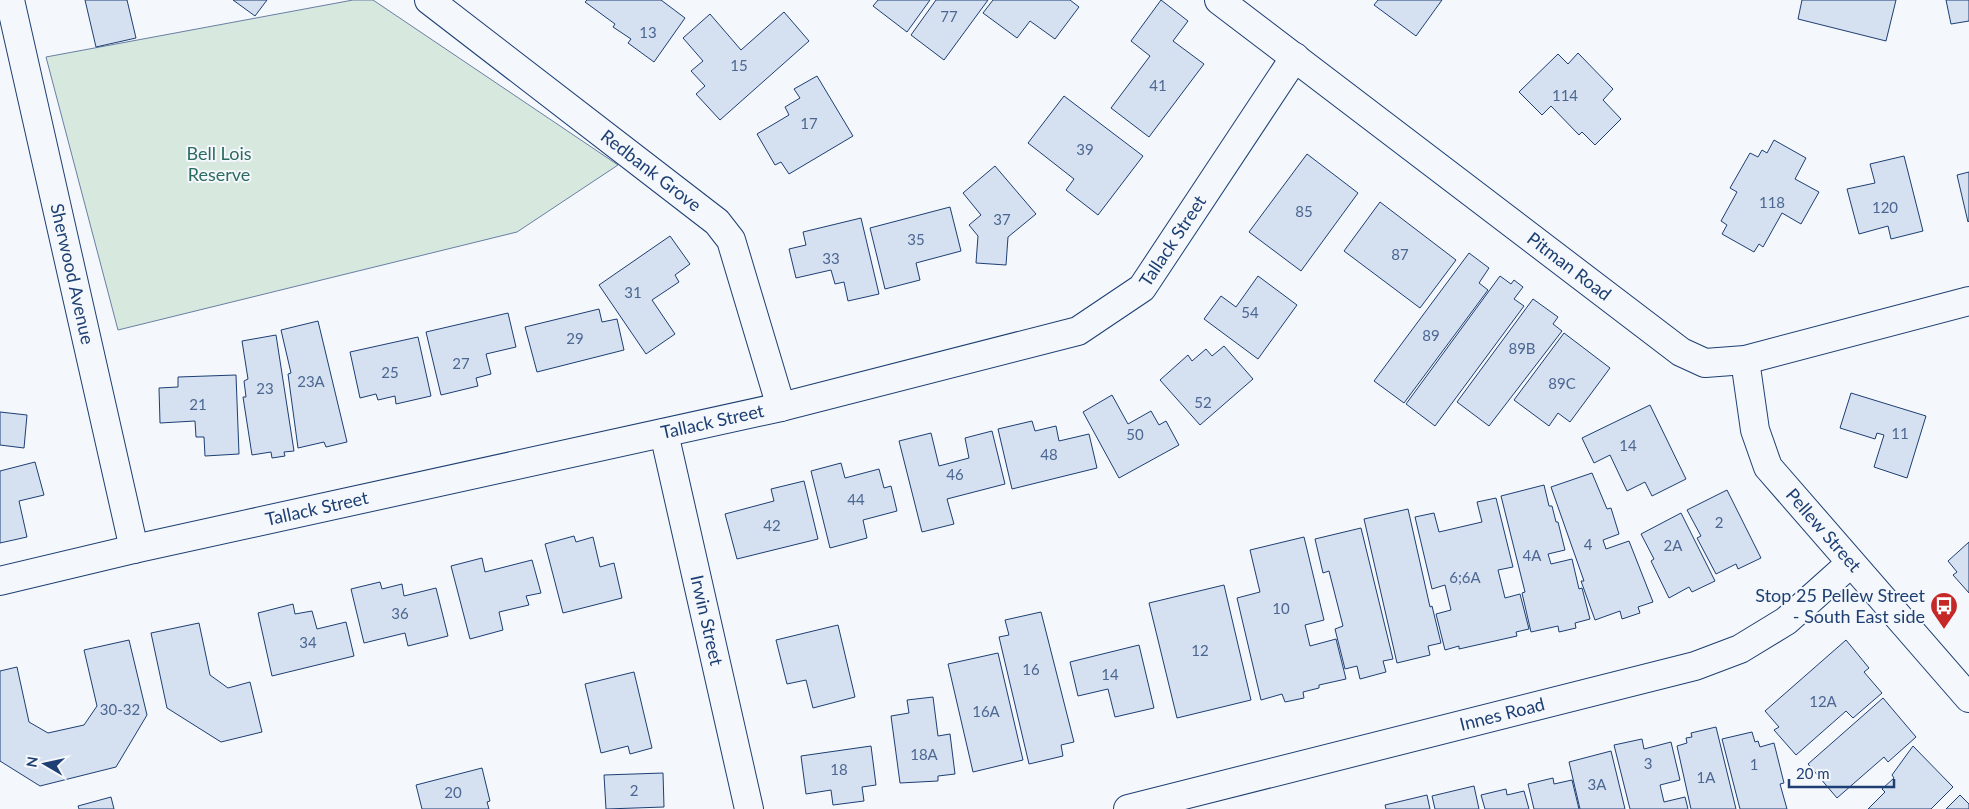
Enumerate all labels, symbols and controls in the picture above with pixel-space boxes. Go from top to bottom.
house number: 77 [940,7,958,25]
house number: 13 [639,23,657,41]
house number: 15 [730,56,748,74]
house number: 41 [1149,76,1167,94]
house number: 114 [1552,86,1578,104]
house number: 17 [800,114,818,132]
street label: Redbank Grove [597,125,706,216]
house number: 39 [1076,140,1094,158]
park label: Bell Lois Reserve [186,142,252,185]
street label: Tallack Street [1134,190,1211,290]
house number: 118 [1759,193,1785,211]
house number: 120 [1872,198,1898,216]
street label: Sherwood Avenue [46,201,99,347]
house number: 85 [1295,202,1313,220]
house number: 37 [993,210,1011,228]
street label: Pitman Road [1523,227,1616,305]
house number: 35 [907,230,925,248]
house number: 87 [1391,245,1409,263]
house number: 33 [822,249,840,267]
house number: 31 [624,283,642,301]
house number: 54 [1241,303,1259,321]
house number: 89 [1422,326,1440,344]
house number: 29 [566,329,584,347]
house number: 89B [1508,339,1536,357]
house number: 27 [452,354,470,372]
house number: 25 [381,363,399,381]
house number: 23A [297,372,326,390]
house number: 89C [1548,374,1576,392]
house number: 23 [256,379,274,397]
house number: 52 [1194,393,1212,411]
house number: 21 [189,395,207,413]
street label: Tallack Street [659,399,766,443]
house number: 11 [1891,424,1909,442]
house number: 50 [1126,425,1144,443]
house number: 14 [1619,436,1637,454]
house number: 48 [1040,445,1058,463]
house number: 46 [946,465,964,483]
street label: Pellew Street [1782,483,1867,576]
street label: Tallack Street [263,486,371,530]
house number: 44 [847,490,865,508]
house number: 2 [1715,513,1723,531]
house number: 42 [763,516,781,534]
house number: 4 [1584,535,1593,553]
house number: 2A [1664,536,1683,554]
house number: 4A [1523,546,1542,564]
house number: 6;6A [1449,568,1482,586]
street label: Irwin Street [686,573,728,668]
place label: Stop 25 Pellew Street - South East side [1755,584,1926,627]
bus stop icon: Stop 25 Pellew Street - South East side [1929,591,1959,630]
house number: 10 [1272,599,1290,617]
house number: 36 [391,604,409,622]
house number: 34 [299,633,317,651]
house number: 12 [1191,641,1209,659]
house number: 16 [1022,660,1040,678]
house number: 14 [1101,665,1119,683]
street label: Innes Road [1457,692,1547,735]
house number: 12A [1809,692,1838,710]
house number: 30-32 [100,700,140,718]
house number: 16A [972,702,1001,720]
north arrow [20,739,70,789]
house number: 18A [910,745,939,763]
house number: 3 [1644,754,1652,772]
text: N [22,755,41,769]
house number: 1 [1750,755,1758,773]
scale bar [1789,756,1894,788]
house number: 18 [830,760,848,778]
text: 20 m [1796,764,1830,782]
house number: 1A [1697,768,1716,786]
house number: 3A [1588,775,1607,793]
house number: 2 [630,781,638,799]
house number: 20 [444,783,462,801]

